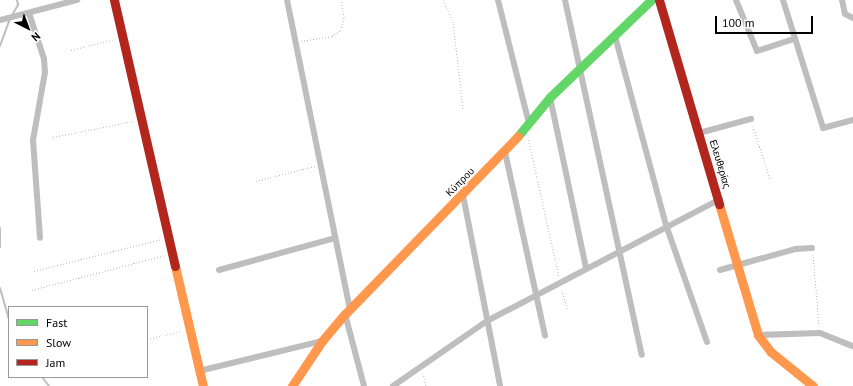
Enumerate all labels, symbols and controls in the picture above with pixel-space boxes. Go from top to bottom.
north arrow [8,8,48,48]
scale bar [717,8,815,34]
text: 100 m [722,15,755,30]
text: N [29,29,43,45]
street label: Ελευθερίας [707,138,733,190]
street label: Κύπρου [443,165,477,199]
legend [8,306,148,378]
text: Fast [46,315,67,330]
text: Slow [46,335,71,350]
text: Jam [46,355,65,370]

